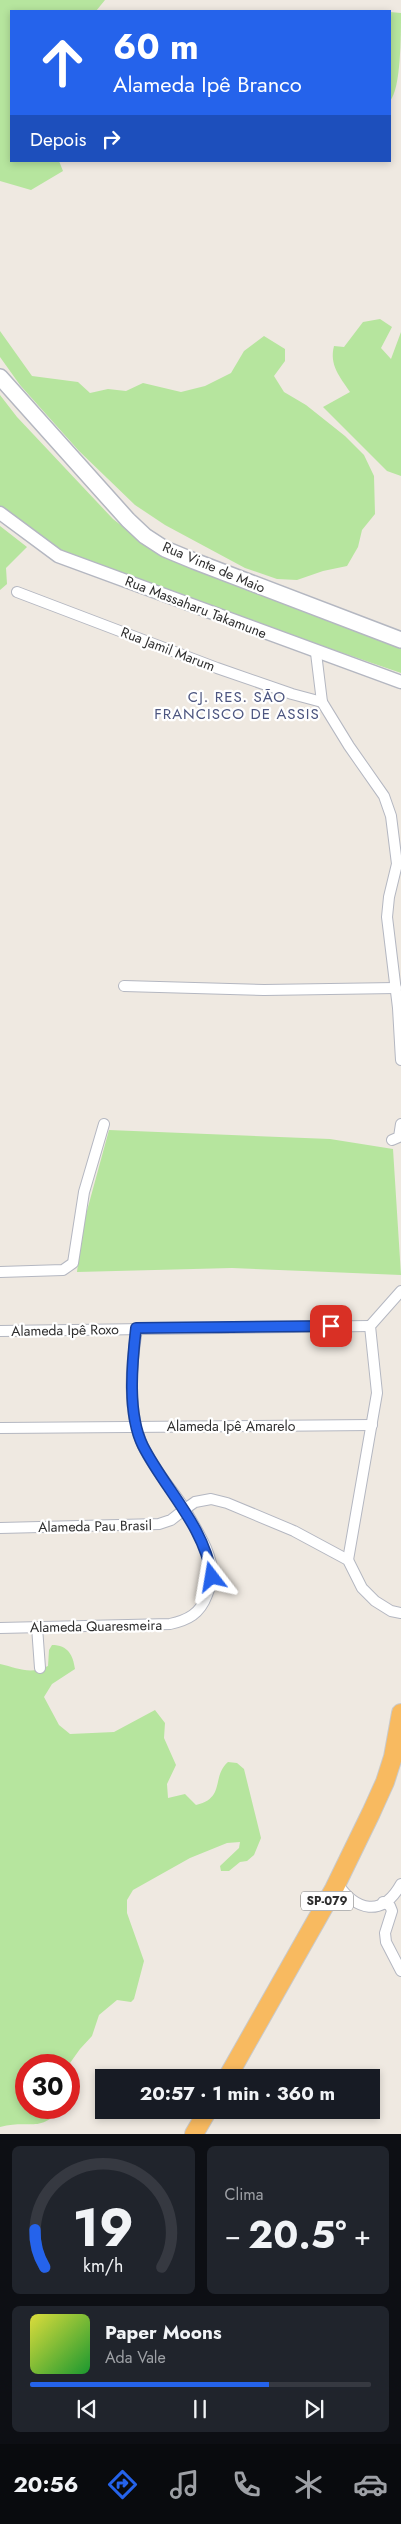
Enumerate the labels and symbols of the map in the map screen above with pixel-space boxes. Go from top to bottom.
street label: Rua Vinte de Maio [160,536,269,598]
street label: Rua Massaharu Takamune [122,571,270,643]
street label: Rua Jamil Marum [118,622,218,676]
district label: CJ. RES. SÃO FRANCISCO DE ASSIS [154,686,320,725]
pin [310,1305,352,1347]
street label: Alameda Ipê Roxo [11,1319,119,1341]
street label: Alameda Ipê Amarelo [167,1416,296,1436]
street label: Alameda Pau Brasil [38,1515,152,1537]
position arrow [185,1550,237,1602]
street label: Alameda Quaresmeira [30,1615,162,1637]
road number: SP-079 [301,1892,353,1910]
speed limit sign: 30 [15,2054,80,2119]

